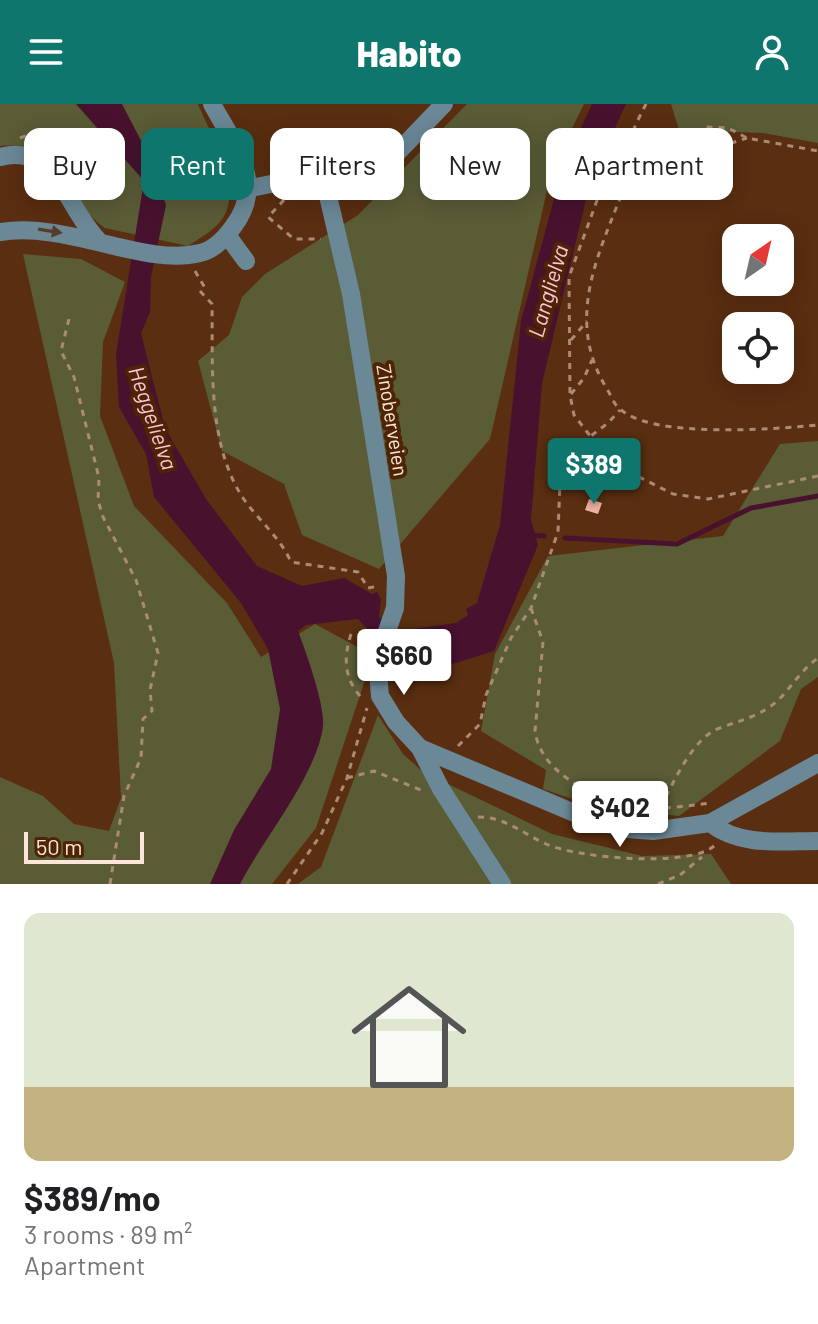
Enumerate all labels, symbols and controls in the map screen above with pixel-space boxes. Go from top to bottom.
icon: menu [24,30,68,74]
icon: person [750,30,794,74]
text: Habito [356,31,462,74]
chip: Buy [24,128,125,200]
chip: Rent [141,128,254,200]
chip: Filters [270,128,404,200]
chip: New [420,128,530,200]
chip: Apartment [546,128,733,200]
north arrow [722,224,794,296]
map controls [722,224,794,384]
one-way arrow [38,225,63,238]
water label: Langlielva [522,242,573,340]
button: locate [722,312,794,384]
street label: Zinoberveien [372,362,414,478]
water label: Heggelielva [124,363,184,473]
pin: $389 [547,438,641,506]
text: $389 [566,448,622,479]
pin: $660 [357,629,451,697]
text: $660 [375,639,433,670]
pin: $402 [573,781,667,849]
text: $402 [590,791,650,822]
scale bar [24,828,144,864]
text: 50 m [36,833,82,859]
icon: home [337,965,481,1109]
text: $389/mo [24,1177,161,1218]
text: 3 rooms · 89 m² [24,1218,192,1249]
text: Apartment [24,1249,145,1280]

